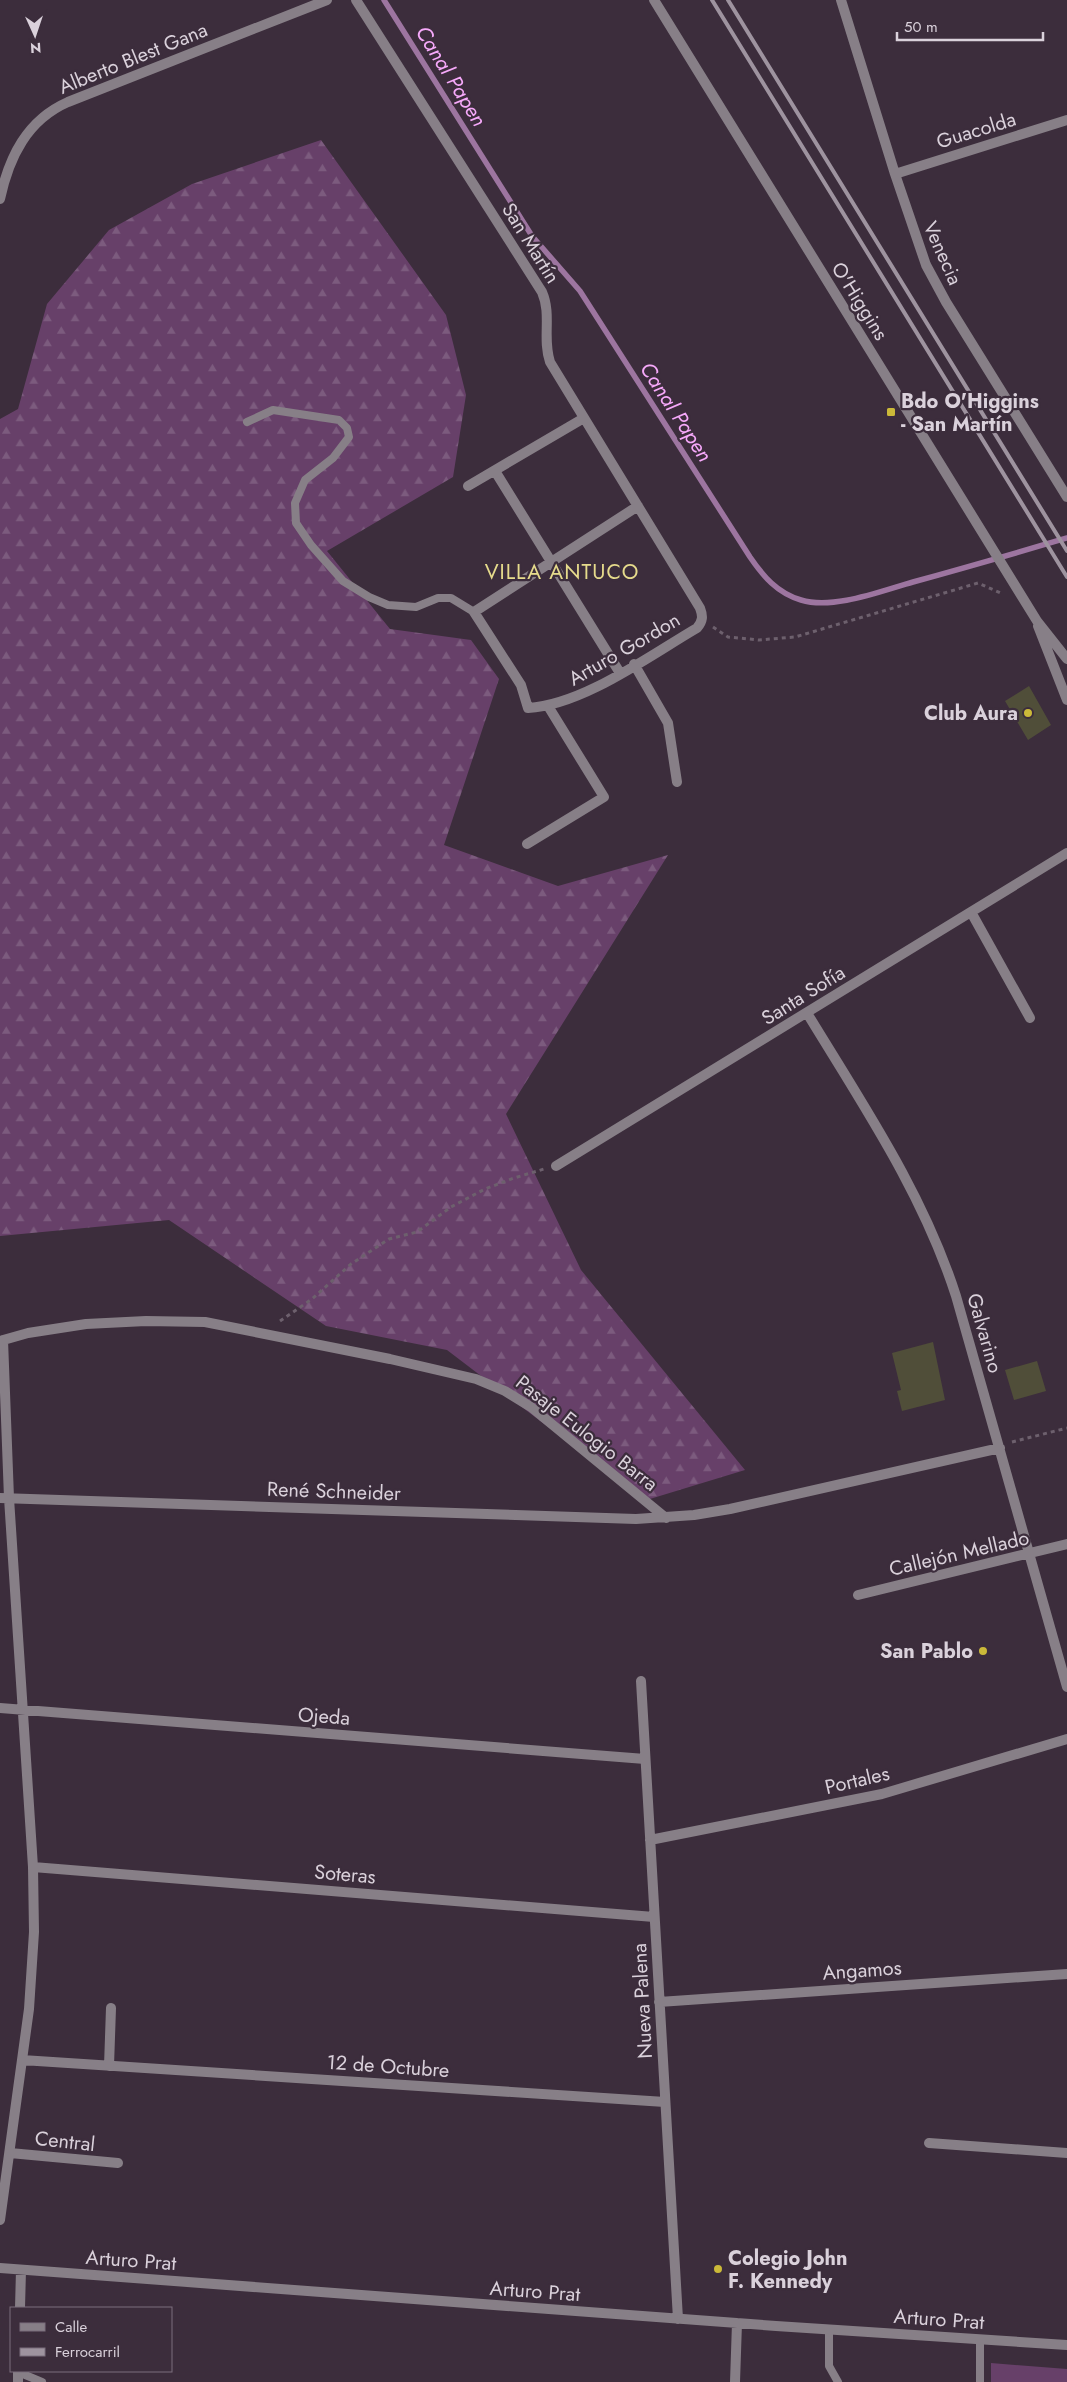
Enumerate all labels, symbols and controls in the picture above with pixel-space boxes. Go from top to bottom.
north arrow [10,10,60,60]
scale bar [897,10,1043,42]
street label: Alberto Blest Gana [54,15,212,102]
text: 50 m [904,16,938,38]
water label: Canal Papen [408,20,494,132]
text: N [30,38,42,58]
street label: Guacolda [933,105,1019,156]
street label: San Martín [494,197,567,289]
street label: Venecia [916,217,969,290]
street label: O'Higgins [824,256,895,346]
water label: Canal Papen [632,356,720,468]
place label: Bdo O'Higgins - San Martín [901,387,1039,439]
marker: Bdo O'Higgins - San Martín [885,406,897,418]
district label: VILLA ANTUCO [485,557,639,587]
street label: Arturo Gordon [563,606,686,693]
place label: Club Aura [924,699,1018,728]
marker: Club Aura [1022,707,1034,719]
street label: Santa Sofía [756,958,851,1033]
street label: Galvarino [959,1290,1010,1376]
street label: Pasaje Eulogio Barra [509,1369,664,1498]
street label: René Schneider [267,1475,402,1508]
street label: Callejón Mellado [886,1523,1032,1584]
place label: San Pablo [880,1637,973,1666]
marker: San Pablo [977,1645,989,1657]
street label: Ojeda [297,1700,351,1733]
street label: Portales [822,1759,892,1802]
street label: Soteras [313,1857,377,1892]
street label: Nueva Palena [625,1943,660,2059]
street label: Angamos [821,1953,903,1988]
street label: 12 de Octubre [326,2048,450,2085]
street label: Central [33,2124,96,2159]
street label: Arturo Prat [85,2243,177,2278]
place label: Colegio John F. Kennedy [728,2244,847,2296]
marker: Colegio John F. Kennedy [712,2263,724,2275]
street label: Arturo Prat [489,2274,581,2309]
street label: Arturo Prat [893,2302,985,2337]
legend [10,2307,172,2372]
text: Calle [55,2316,87,2338]
text: Ferrocarril [55,2341,120,2363]

